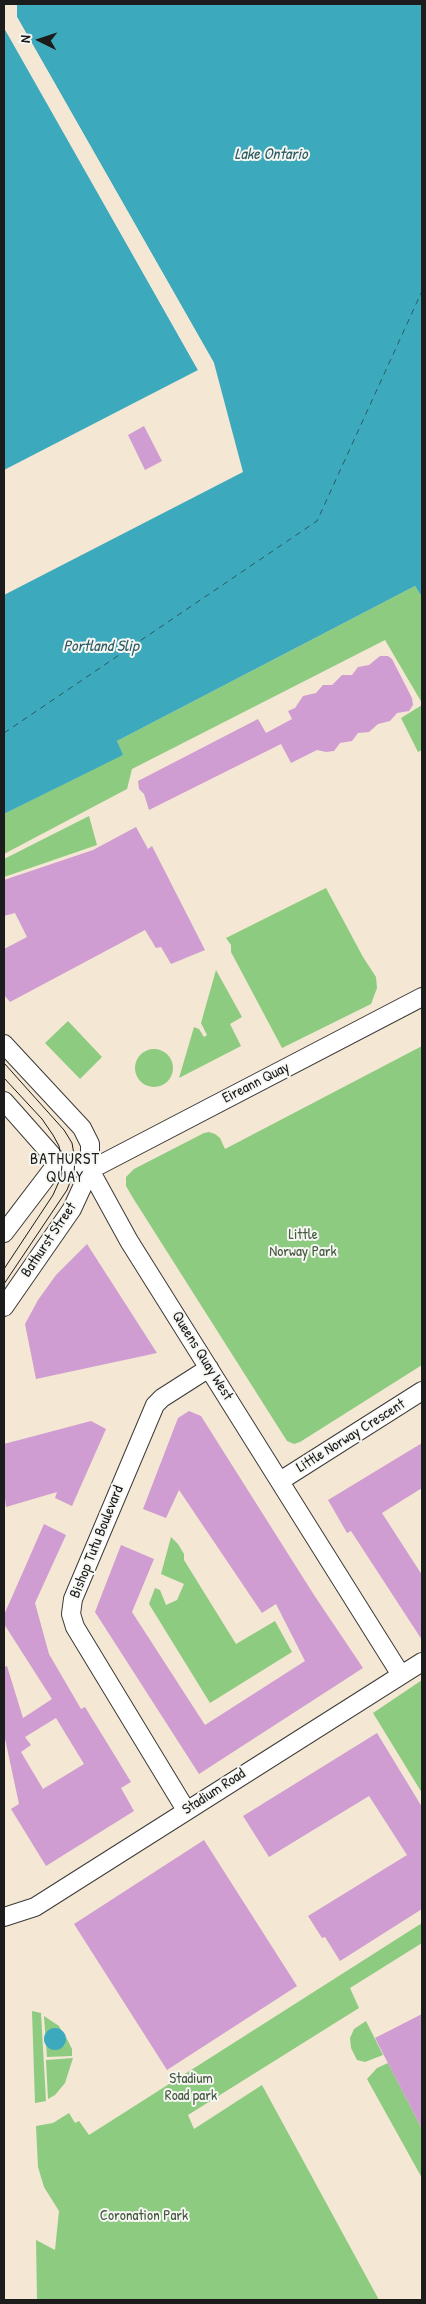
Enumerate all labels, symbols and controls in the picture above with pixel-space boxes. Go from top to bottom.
north arrow [15,15,65,65]
text: N [15,35,34,43]
water label: Lake Ontario [234,145,308,165]
water label: Portland Slip [63,637,139,657]
street label: Eireann Quay [220,1058,292,1108]
district label: BATHURST QUAY [29,1150,101,1188]
street label: Bathurst Street [17,1199,81,1281]
park label: Little Norway Park [269,1226,337,1261]
street label: Queens Quay West [167,1308,237,1404]
street label: Little Norway Crescent [293,1395,409,1477]
street label: Bishop Tutu Boulevard [66,1483,128,1601]
street label: Stadium Road [179,1765,249,1819]
park label: Stadium Road park [165,2070,217,2105]
park label: Coronation Park [100,2207,188,2225]

